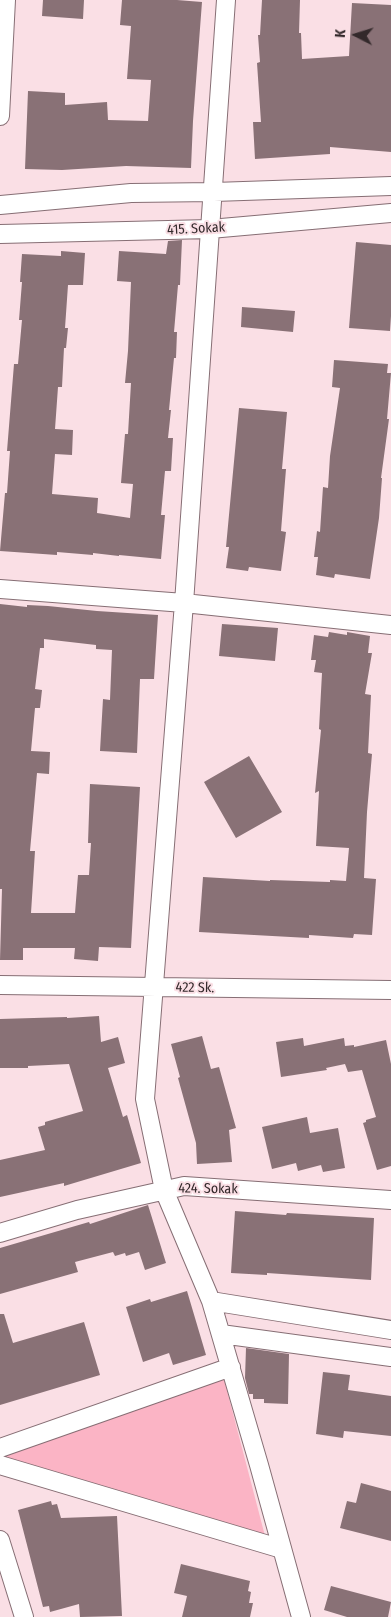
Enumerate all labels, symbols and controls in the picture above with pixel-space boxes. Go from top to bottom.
north arrow [331,10,381,60]
text: K [332,29,349,38]
street label: 415. Sokak [167,219,225,239]
street label: 422 Sk. [175,979,215,997]
street label: 424. Sokak [178,1180,238,1198]

